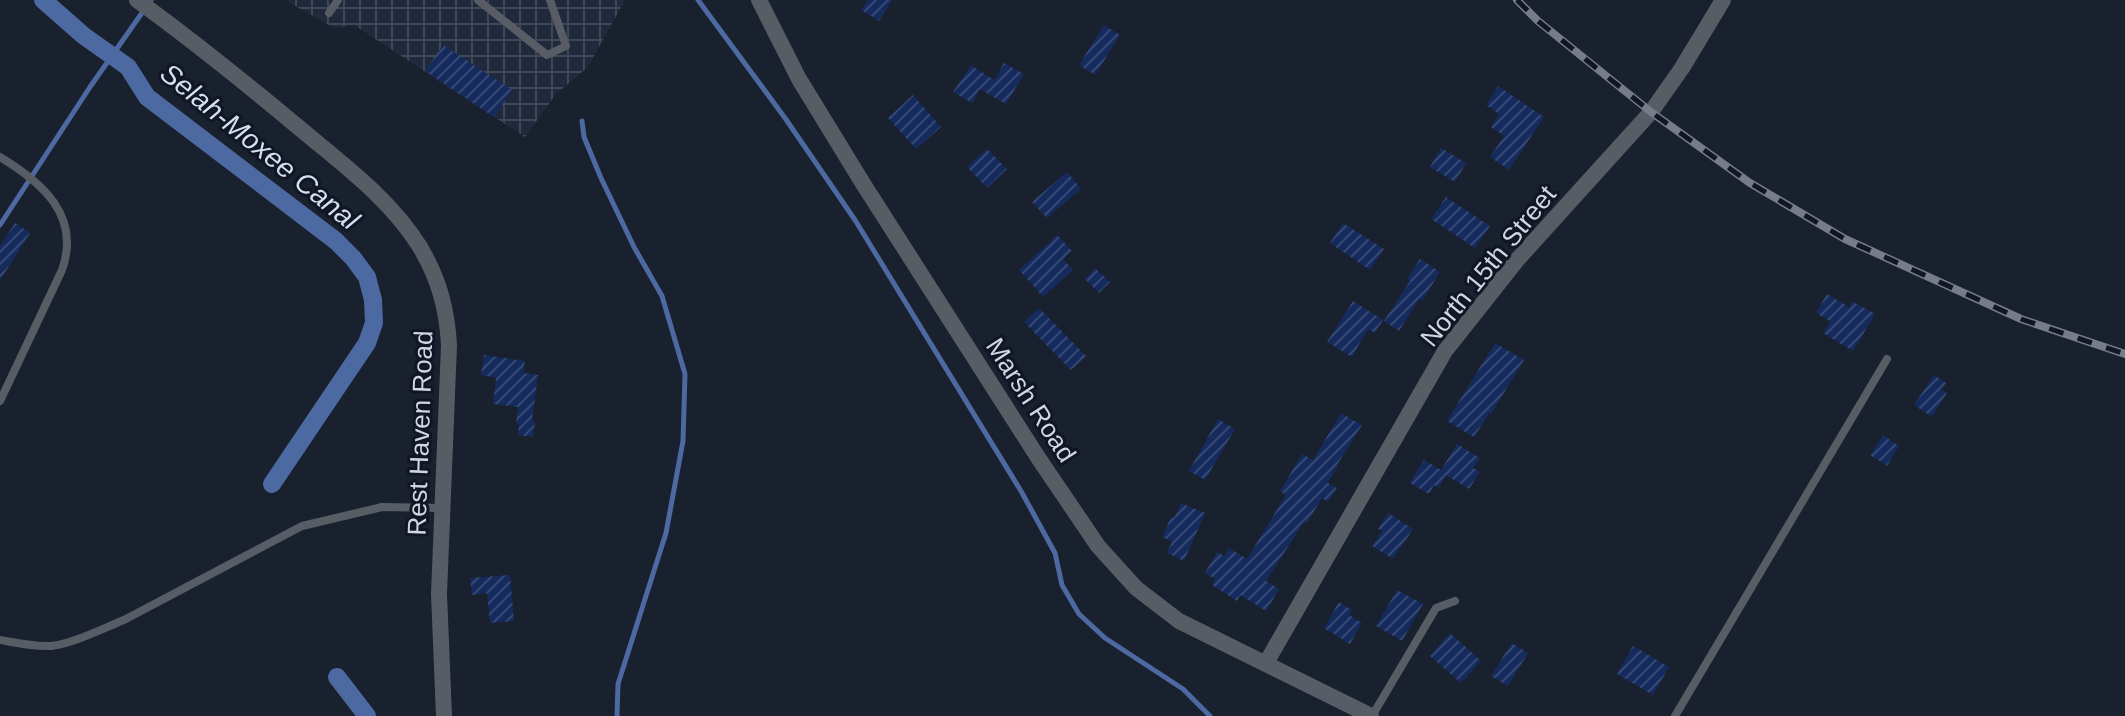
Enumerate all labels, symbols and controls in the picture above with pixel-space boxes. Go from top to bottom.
water label: Selah-Moxee Canal [154,57,366,236]
street label: North 15th Street [1414,179,1562,352]
street label: Rest Haven Road [401,330,439,536]
street label: Marsh Road [980,332,1082,468]

